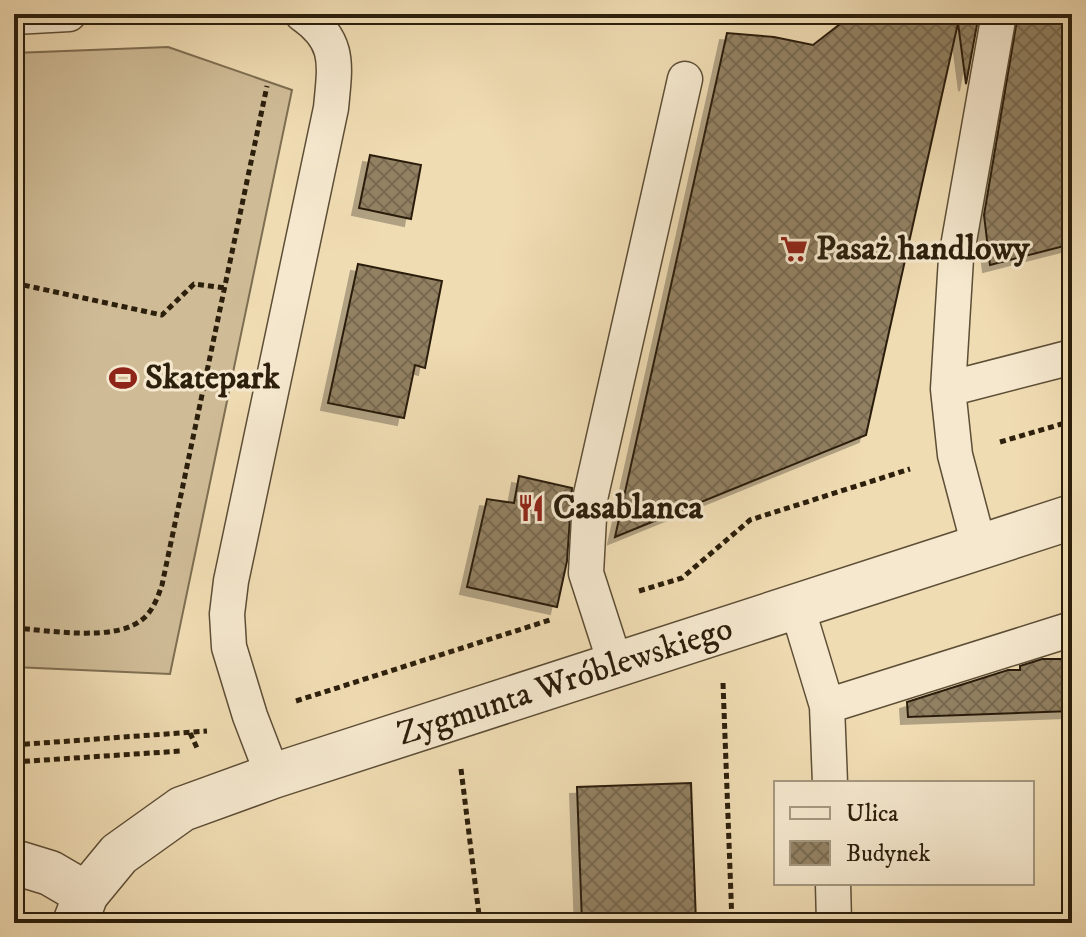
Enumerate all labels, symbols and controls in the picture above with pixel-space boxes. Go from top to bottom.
place label: Pasaż handlowy [816,228,1030,270]
supermarket icon: Pasaż handlowy [779,234,809,264]
place label: Skatepark [145,357,281,399]
sports icon: Skatepark [108,363,138,393]
place label: Casablanca [553,487,704,529]
restaurant icon: Casablanca [516,493,546,523]
street label: Zygmunta Wróblewskiego [392,607,738,755]
legend [774,781,1034,885]
text: Ulica [846,799,899,829]
text: Budynek [846,839,930,869]

